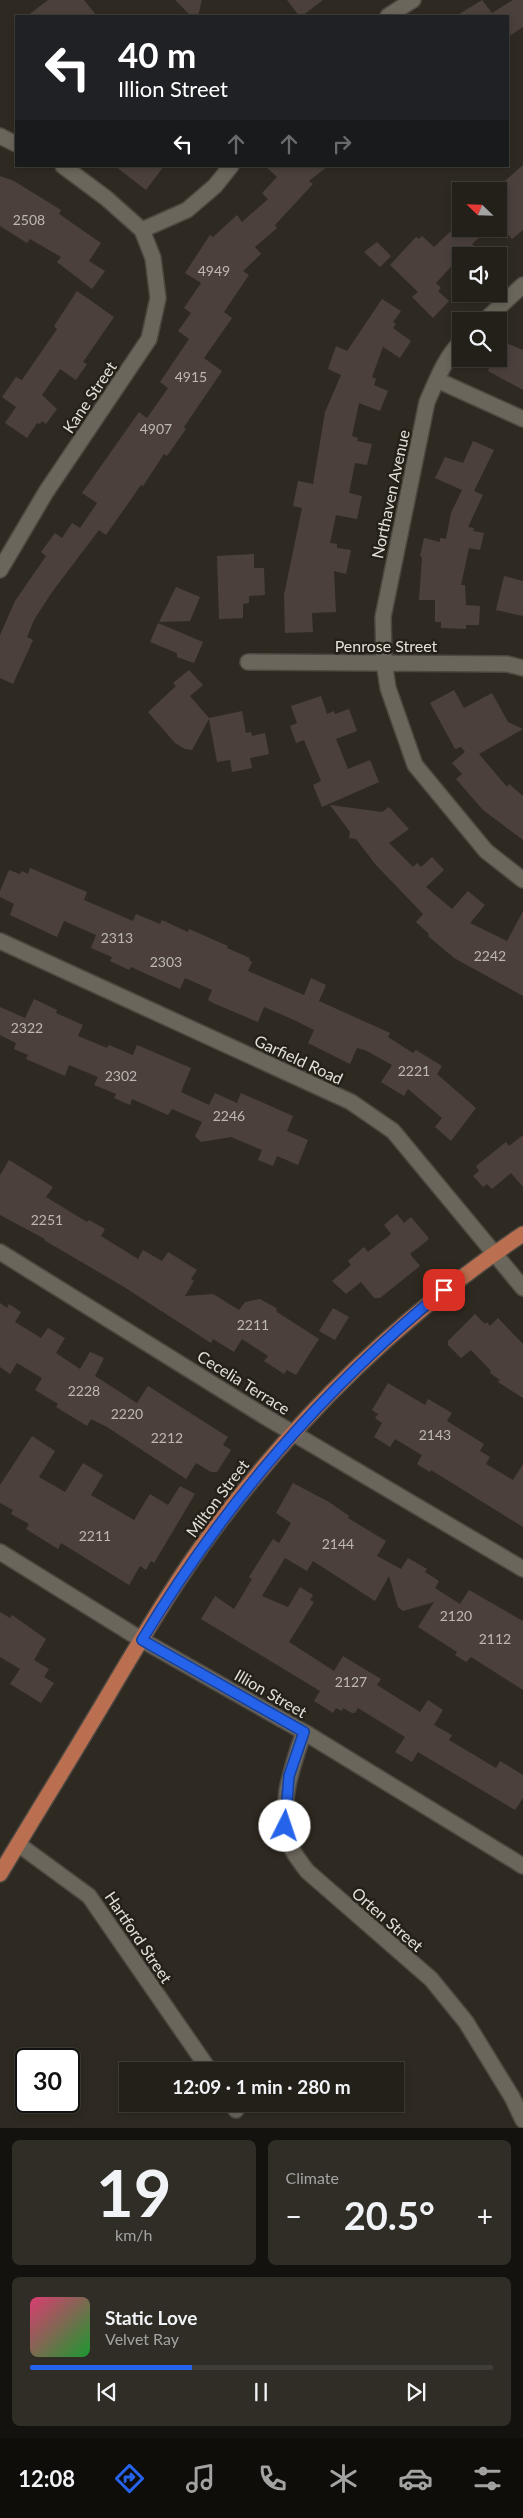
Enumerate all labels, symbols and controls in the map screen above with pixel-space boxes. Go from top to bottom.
text: 40 m [118,33,196,75]
icon: left [35,35,100,100]
text: Illion Street [118,75,228,102]
icon: left [169,130,197,158]
icon: ahead [222,130,250,158]
icon: ahead [275,130,303,158]
icon: right [328,130,356,158]
north arrow [452,182,508,238]
map controls [452,182,507,367]
house number: 2508 [13,211,45,228]
button: sound [452,247,507,302]
house number: 4949 [198,262,230,279]
button: search [452,312,507,367]
street label: Kane Street [58,357,120,436]
house number: 4915 [175,368,207,385]
house number: 4907 [140,420,172,437]
street label: Northaven Avenue [367,428,413,560]
street label: Penrose Street [335,636,438,655]
house number: 2313 [101,929,133,946]
house number: 2242 [474,947,506,964]
house number: 2303 [150,953,182,970]
house number: 2322 [11,1019,43,1036]
street label: Garfield Road [252,1030,346,1088]
house number: 2221 [398,1062,430,1079]
house number: 2302 [105,1067,137,1084]
house number: 2246 [213,1107,245,1124]
house number: 2251 [31,1211,63,1228]
pin [423,1269,465,1311]
icon: arrive [430,1276,458,1304]
house number: 2211 [237,1316,269,1333]
street label: Cecelia Terrace [194,1346,294,1418]
house number: 2228 [68,1382,100,1399]
house number: 2220 [111,1405,143,1422]
house number: 2143 [419,1426,451,1443]
house number: 2212 [151,1429,183,1446]
street label: Milton Street [182,1455,253,1541]
house number: 2211 [79,1527,111,1544]
house number: 2144 [322,1535,354,1552]
house number: 2120 [440,1607,472,1624]
house number: 2112 [479,1630,511,1647]
street label: Illion Street [232,1665,311,1721]
house number: 2127 [335,1673,367,1690]
position arrow [258,1799,310,1851]
street label: Orten Street [349,1883,428,1955]
street label: Hartford Street [101,1888,177,1987]
speed limit sign: 30 [15,2048,80,2113]
text: 12:09 · 1 min · 280 m [172,2075,351,2098]
text: 19 [96,2153,171,2231]
text: Climate [286,2168,339,2187]
text: 20.5° [344,2192,435,2238]
text: − [286,2199,302,2233]
text: + [477,2199,493,2233]
text: km/h [115,2225,152,2244]
text: Static Love [105,2306,197,2329]
text: Velvet Ray [105,2329,179,2348]
icon: previous [93,2378,121,2406]
icon: pause [247,2378,275,2406]
icon: next [402,2378,430,2406]
icon: directions [112,2461,147,2496]
icon: music [183,2461,218,2496]
icon: phone [255,2461,290,2496]
icon: climate [326,2461,361,2496]
icon: car [398,2461,433,2496]
icon: filters [470,2461,505,2496]
text: 12:08 [18,2465,75,2492]

